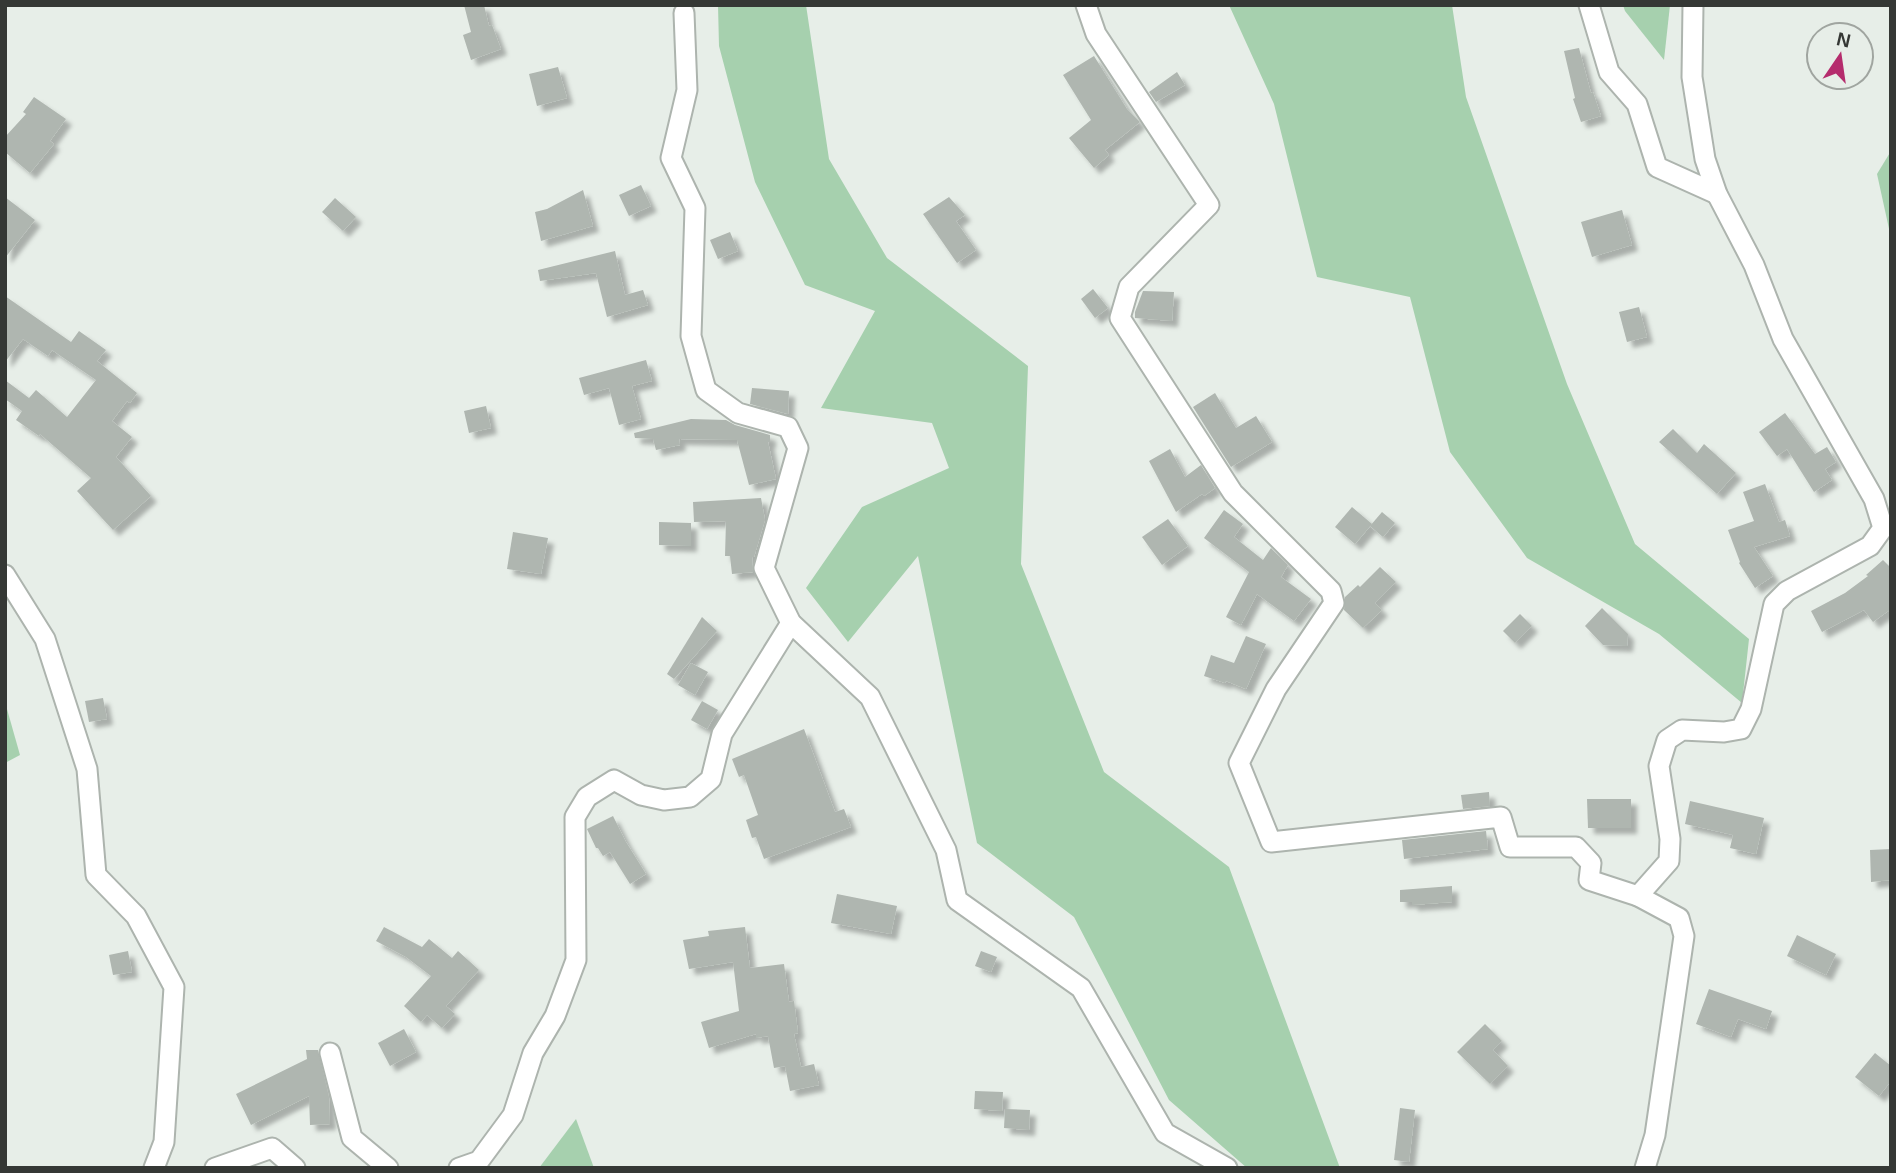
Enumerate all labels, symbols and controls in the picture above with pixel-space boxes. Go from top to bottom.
north arrow [1805,21,1875,91]
text: N [1835,28,1853,52]

